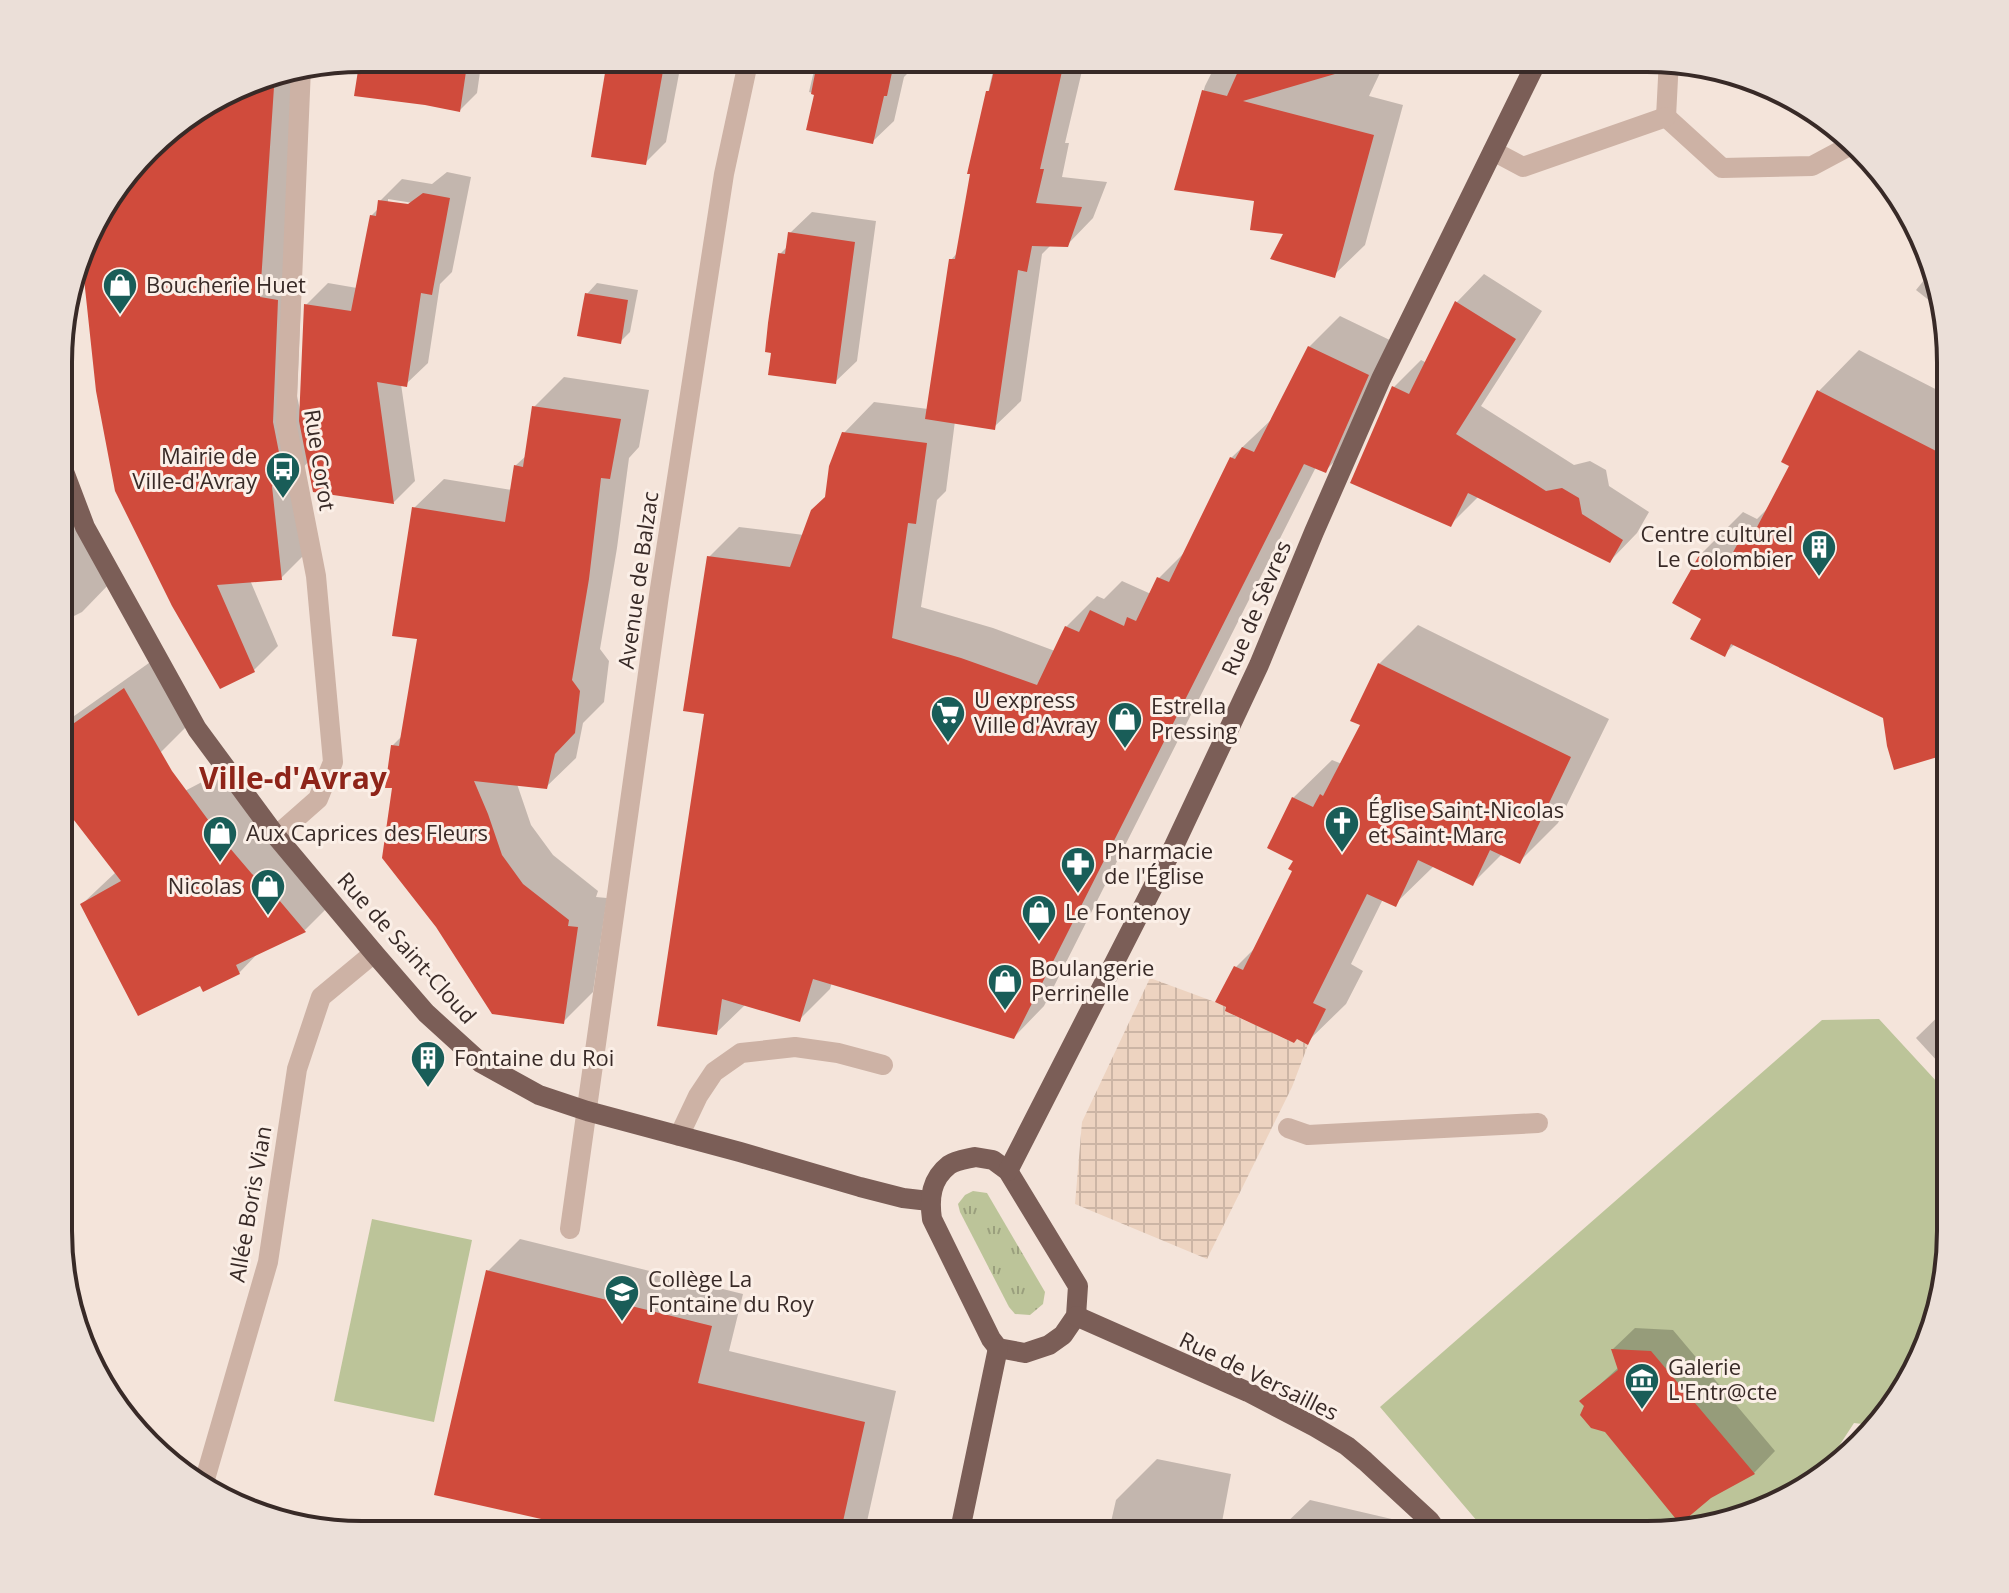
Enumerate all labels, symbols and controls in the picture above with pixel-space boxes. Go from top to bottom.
shop icon: Boucherie Huet [101,266,139,316]
place label: Boucherie Huet [146,269,306,299]
street label: Rue Corot [298,407,344,513]
place label: Mairie de Ville-d'Avray [132,440,258,495]
bus stop icon: Mairie de Ville-d'Avray [264,450,302,500]
street label: Avenue de Balzac [610,489,664,671]
place label: Centre culturel Le Colombier [1641,518,1793,573]
building icon: Centre culturel Le Colombier [1800,528,1838,578]
street label: Rue de Sèvres [1213,536,1297,680]
place label: U express Ville d'Avray [974,684,1098,739]
place label: Estrella Pressing [1151,690,1238,745]
supermarket icon: U express Ville d'Avray [929,694,967,744]
shop icon: Estrella Pressing [1106,700,1144,750]
district label: Ville-d'Avray [199,757,388,798]
place label: Église Saint-Nicolas et Saint-Marc [1368,794,1564,849]
church icon: Église Saint-Nicolas et Saint-Marc [1323,804,1361,854]
shop icon: Aux Caprices des Fleurs [201,814,239,864]
place label: Aux Caprices des Fleurs [246,817,488,847]
place label: Pharmacie de l'Église [1104,835,1213,890]
pharmacy icon: Pharmacie de l'Église [1059,845,1097,895]
street label: Rue de Saint-Cloud [332,865,484,1030]
shop icon: Nicolas [249,867,287,917]
place label: Nicolas [168,870,242,900]
shop icon: Le Fontenoy [1020,893,1058,943]
place label: Le Fontenoy [1065,896,1192,926]
place label: Boulangerie Perrinelle [1031,952,1154,1007]
shop icon: Boulangerie Perrinelle [986,962,1024,1012]
building icon: Fontaine du Roi [409,1039,447,1089]
place label: Fontaine du Roi [454,1042,614,1072]
street label: Allée Boris Vian [221,1123,278,1284]
place label: Collège La Fontaine du Roy [648,1263,815,1318]
school or university icon: Collège La Fontaine du Roy [603,1273,641,1323]
street label: Rue de Versailles [1175,1324,1344,1427]
place label: Galerie L'Entr@cte [1668,1351,1777,1406]
museum icon: Galerie L'Entr@cte [1623,1361,1661,1411]

